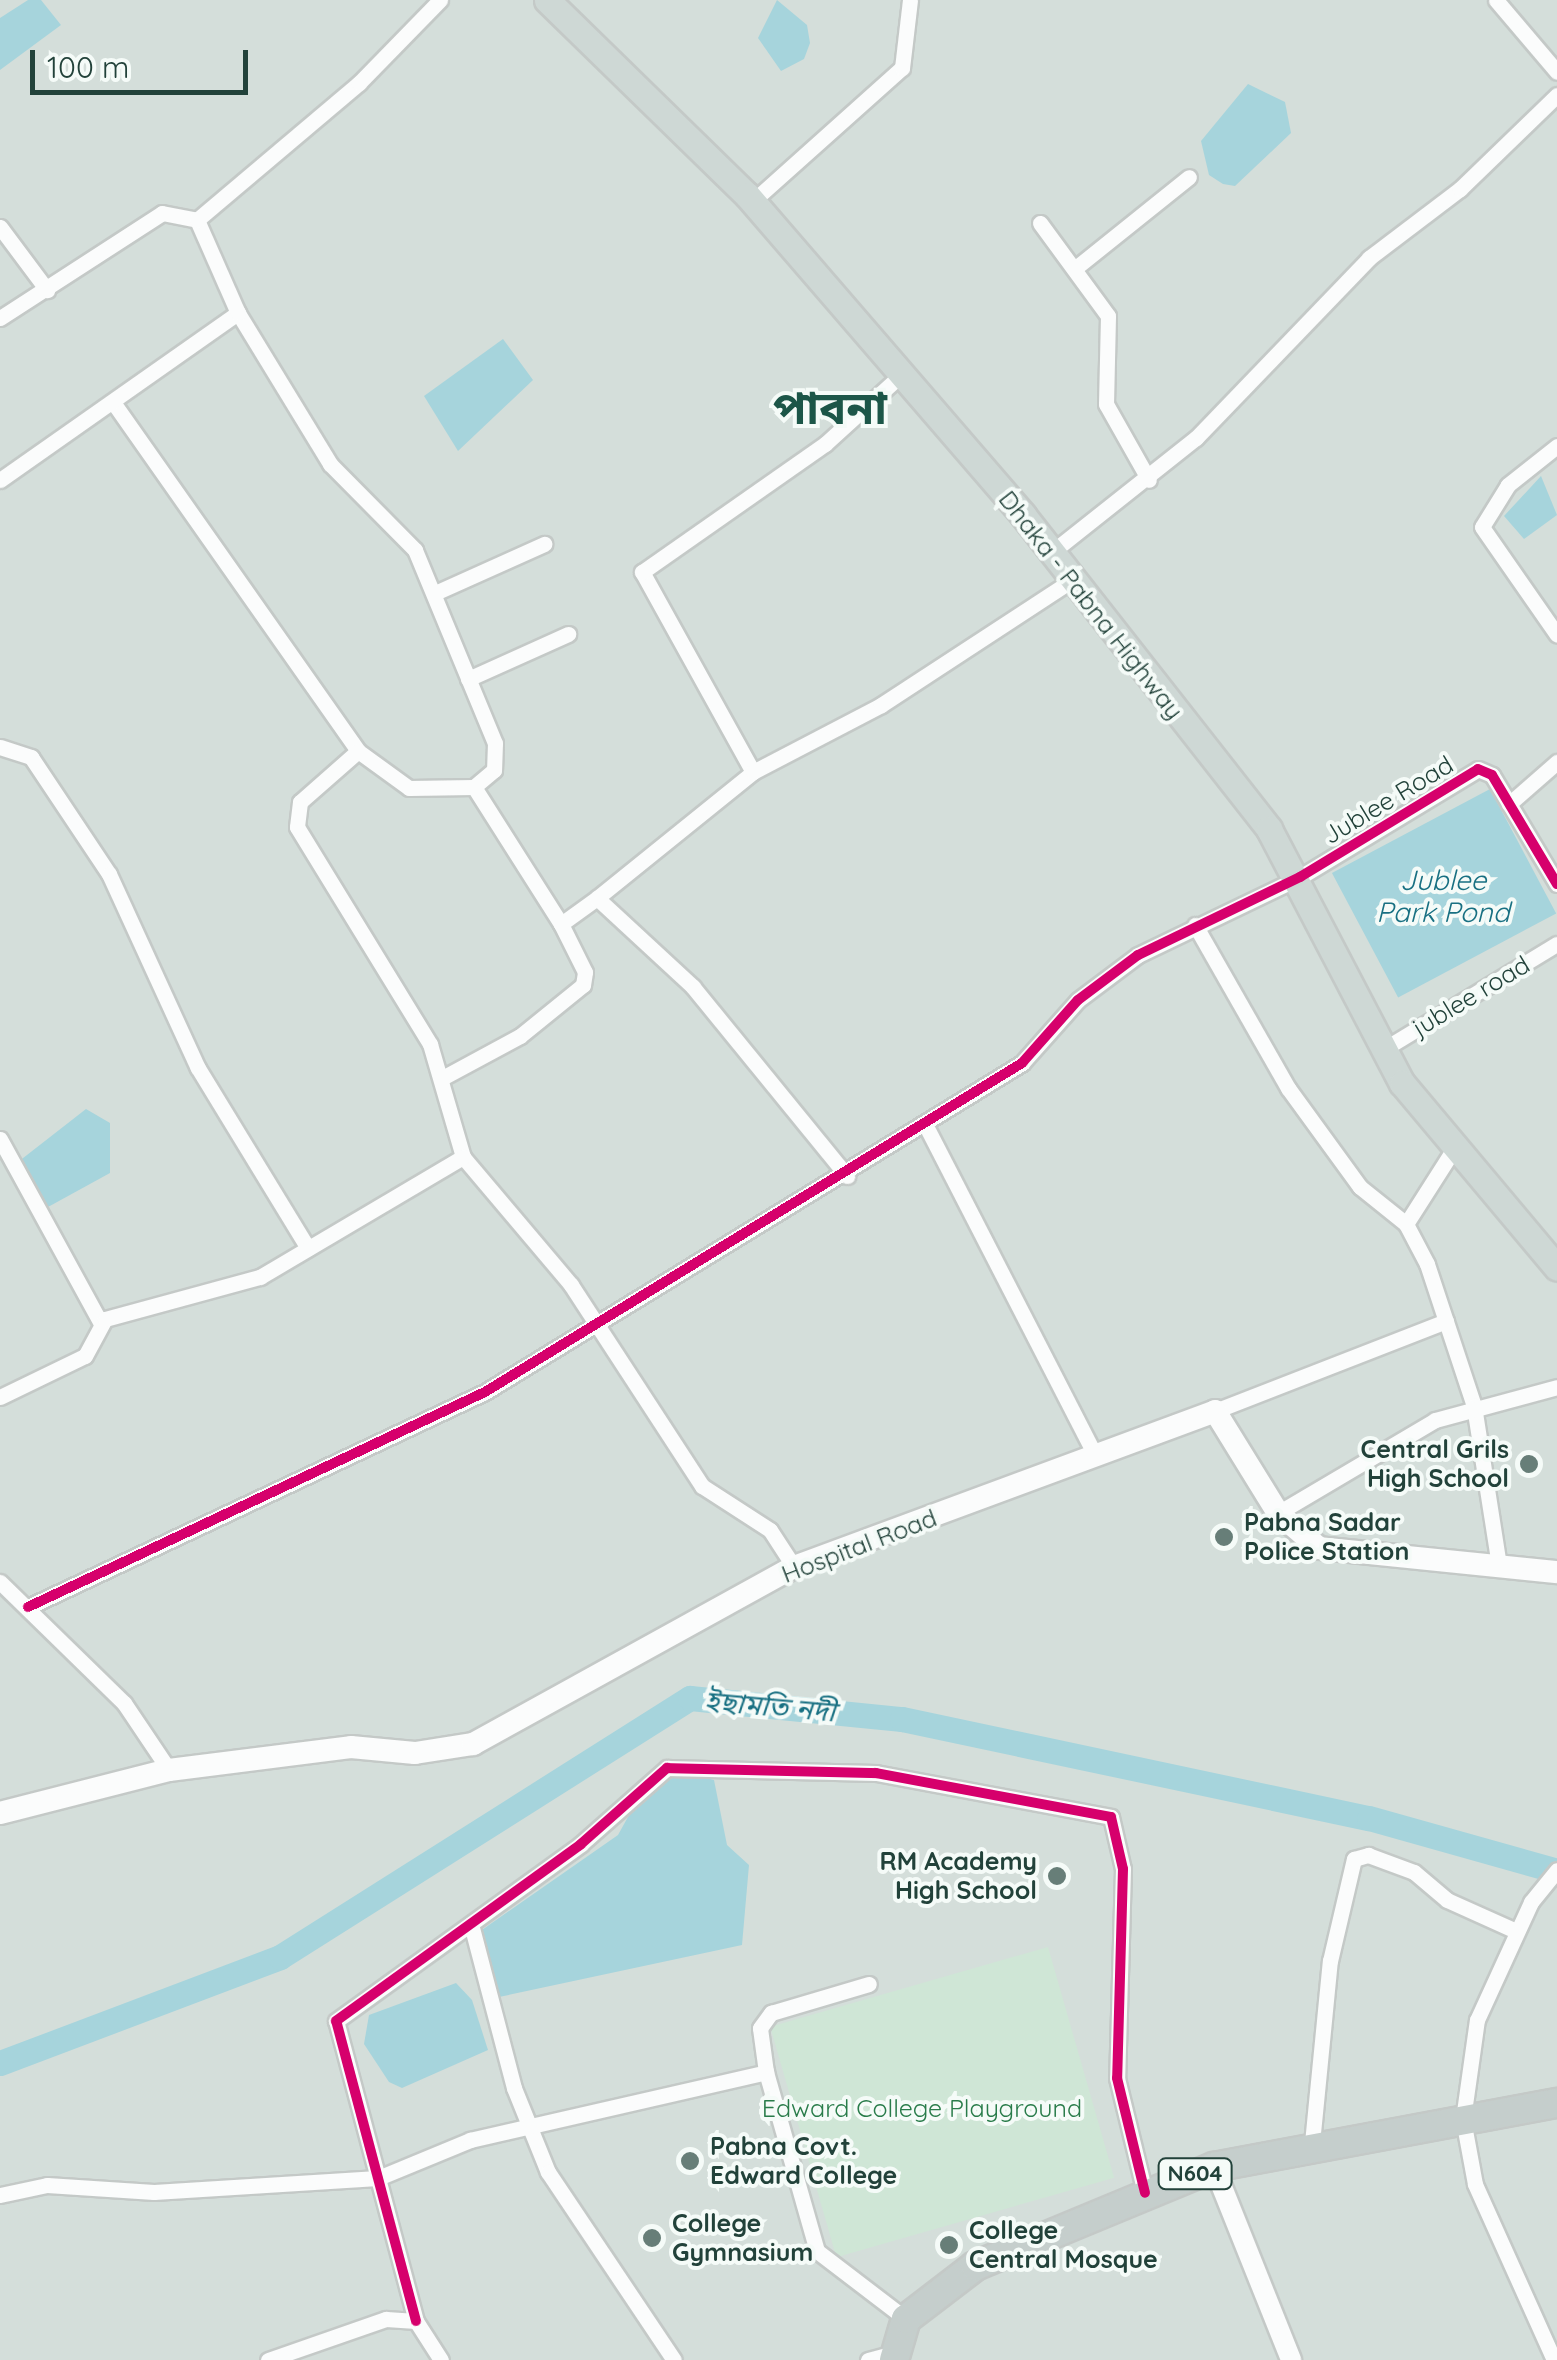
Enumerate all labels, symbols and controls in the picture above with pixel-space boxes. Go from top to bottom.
scale bar [35,30,252,92]
text: 100 m [47,48,129,86]
district label: পাবনা [773,381,887,435]
street label: Dhaka - Pabna Highway [992,485,1190,725]
street label: Jublee Road [1318,749,1458,851]
water label: Jublee Park Pond [1376,863,1510,929]
street label: jublee road [1407,949,1535,1043]
place label: Central Grils High School [1361,1435,1509,1494]
marker: Central Grils High School [1518,1453,1540,1475]
street label: Hospital Road [777,1503,941,1589]
place label: Pabna Sadar Police Station [1244,1508,1409,1567]
marker: Pabna Sadar Police Station [1213,1526,1235,1548]
water label: ইছামতি নদী [703,1684,837,1728]
place label: RM Academy High School [880,1847,1037,1906]
marker: RM Academy High School [1046,1865,1068,1887]
park label: Edward College Playground [762,2093,1082,2123]
place label: Pabna Covt. Edward College [710,2132,897,2191]
marker: Pabna Covt. Edward College [679,2150,701,2172]
road number: N604 [1158,2157,1232,2191]
place label: College Gymnasium [672,2209,813,2268]
place label: College Central Mosque [969,2216,1158,2275]
marker: College Gymnasium [641,2227,663,2249]
marker: College Central Mosque [938,2234,960,2256]

